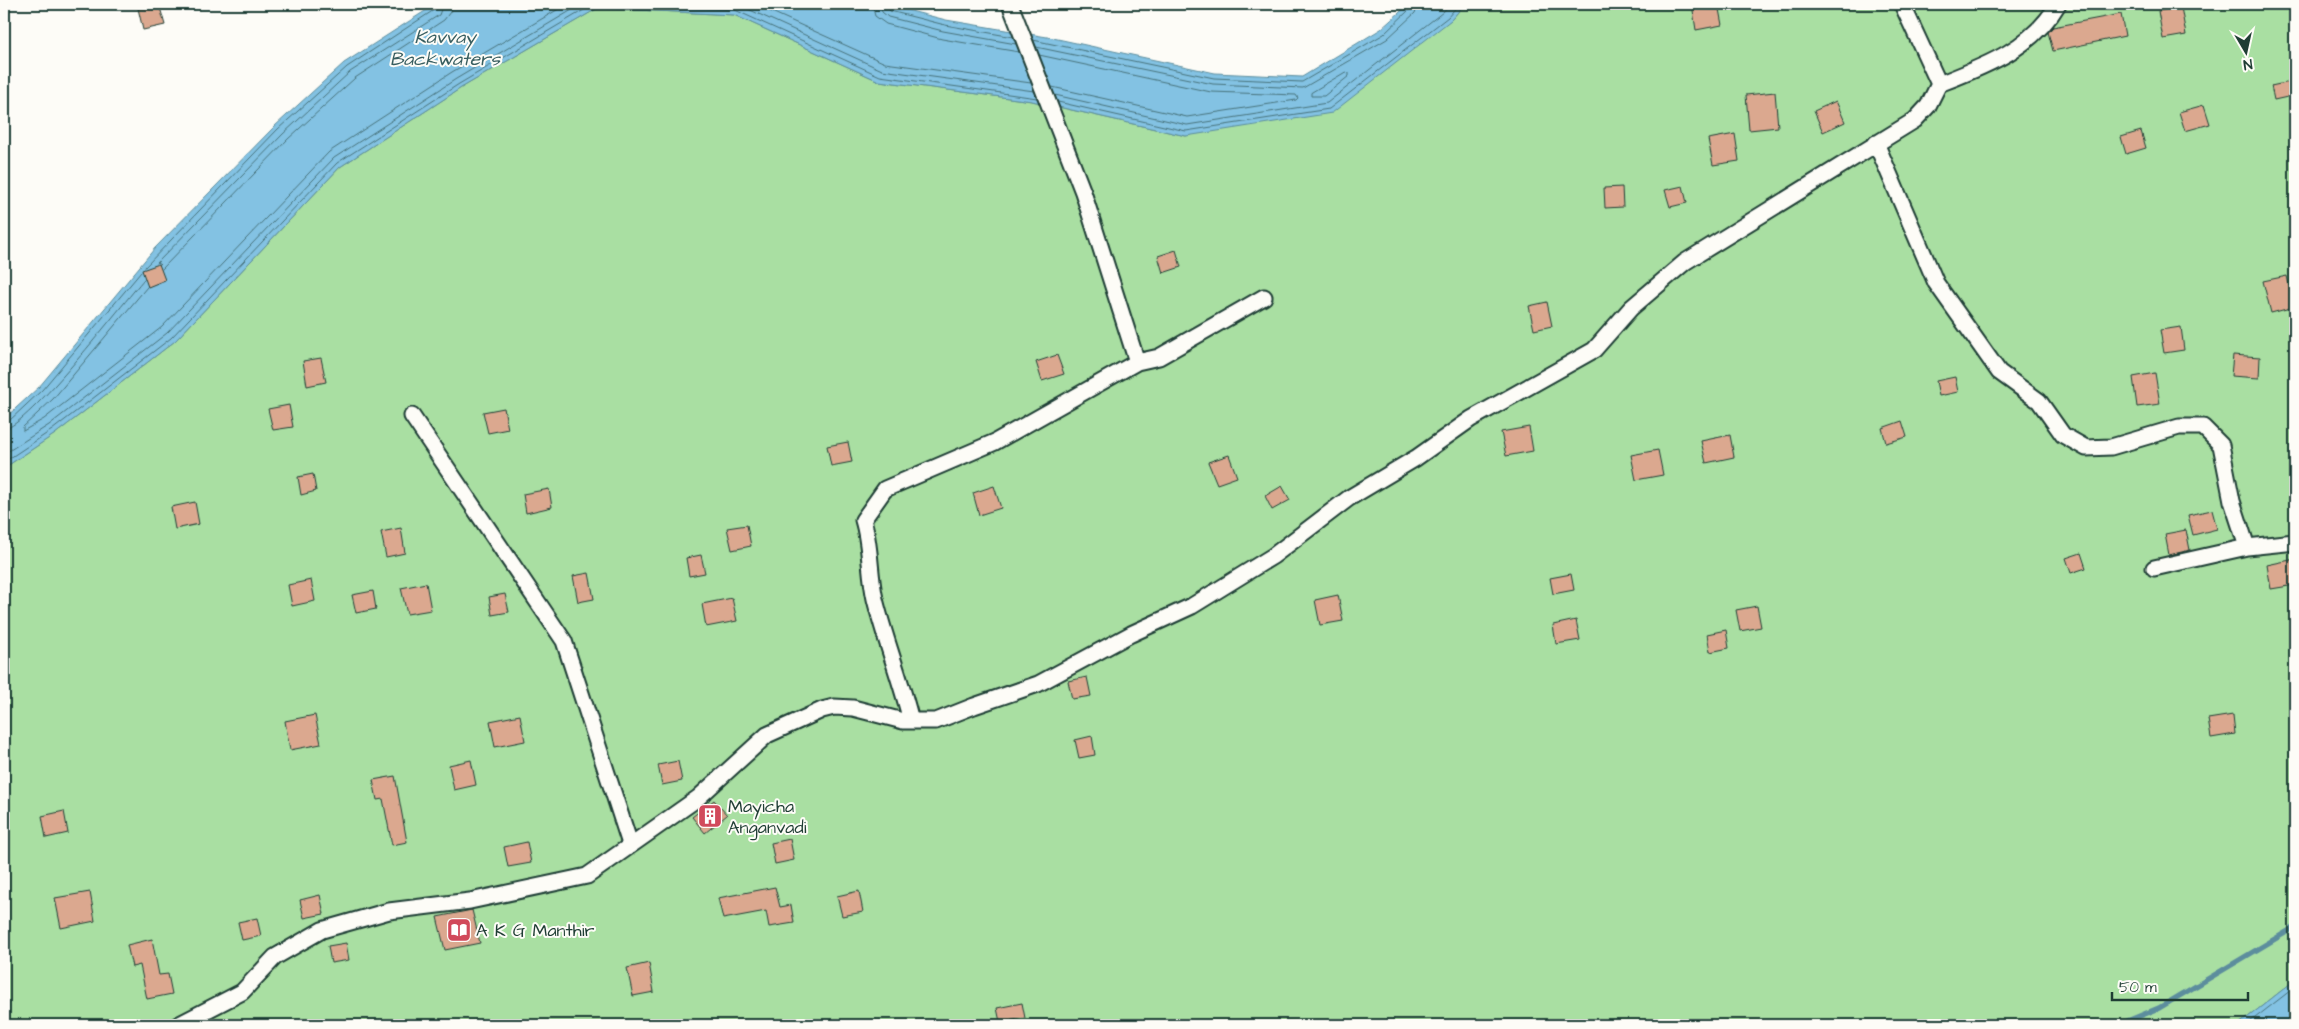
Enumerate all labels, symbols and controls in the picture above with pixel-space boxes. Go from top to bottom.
water label: Kavvay Backwaters [390,24,501,73]
north arrow [2222,28,2272,78]
text: N [2242,53,2254,74]
place label: Mayicha Anganvadi [728,794,807,841]
building icon: Mayicha Anganvadi [697,803,723,829]
library icon: A K G Manthir [446,917,472,943]
place label: A K G Manthir [476,918,594,943]
scale bar [2112,969,2248,1001]
text: 50 m [2119,977,2157,998]

